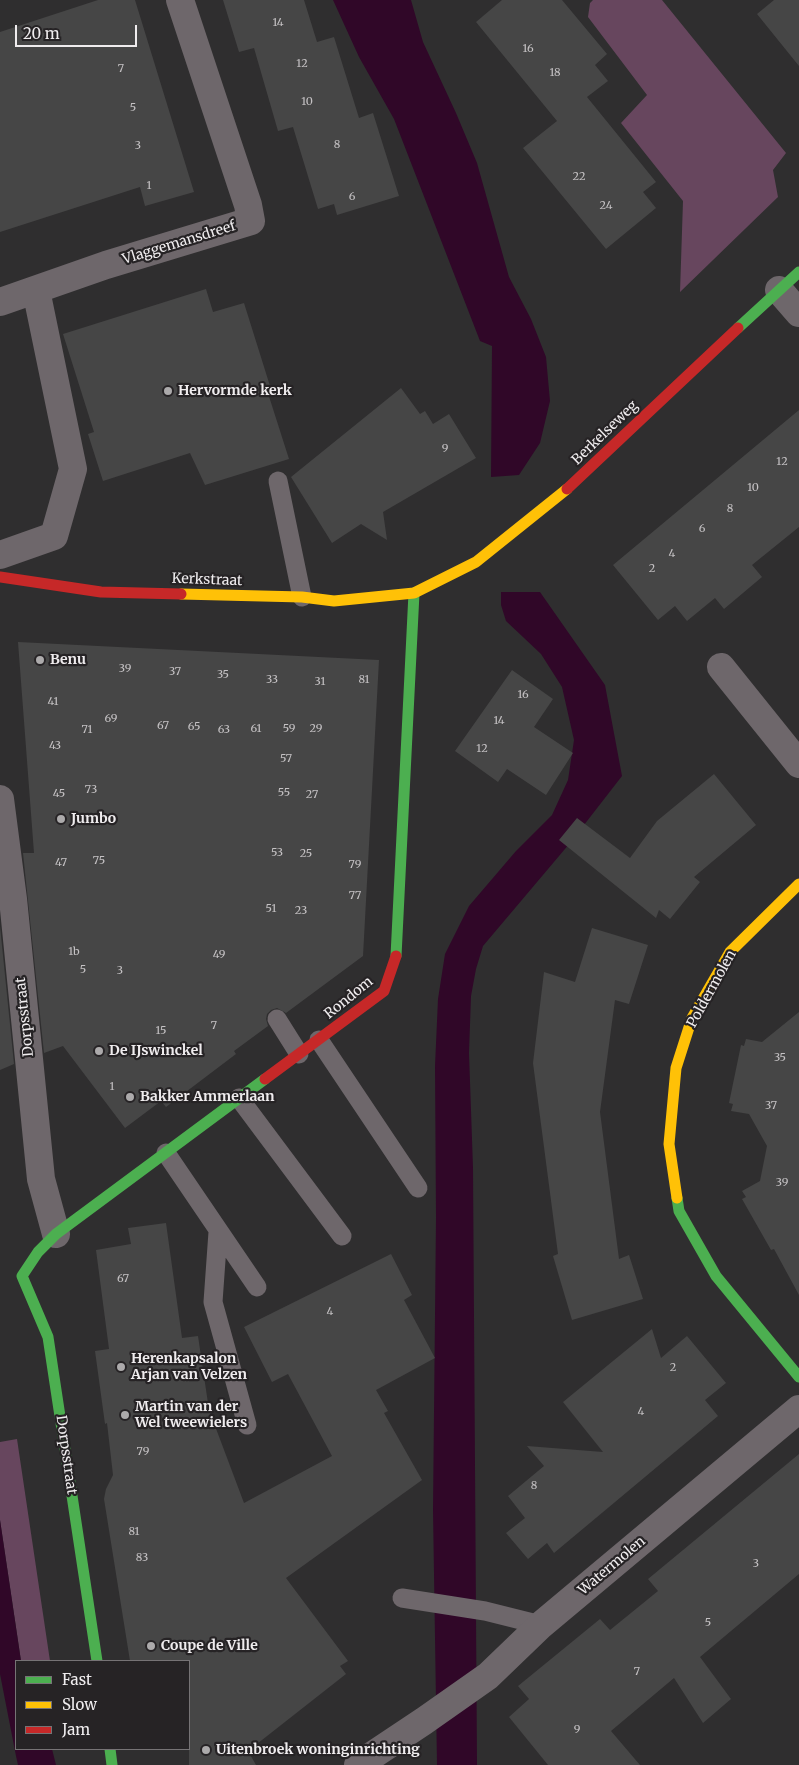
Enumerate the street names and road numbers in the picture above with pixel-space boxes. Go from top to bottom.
street label: Vlaggemansdreef [120,218,238,268]
street label: Berkelseweg [569,397,641,469]
street label: Kerkstraat [171,570,243,590]
street label: Poldermolen [684,947,740,1031]
street label: Rondom [321,973,377,1023]
street label: Dorpsstraat [12,976,38,1058]
street label: Dorpsstraat [52,1414,80,1496]
street label: Watermolen [575,1533,649,1599]

